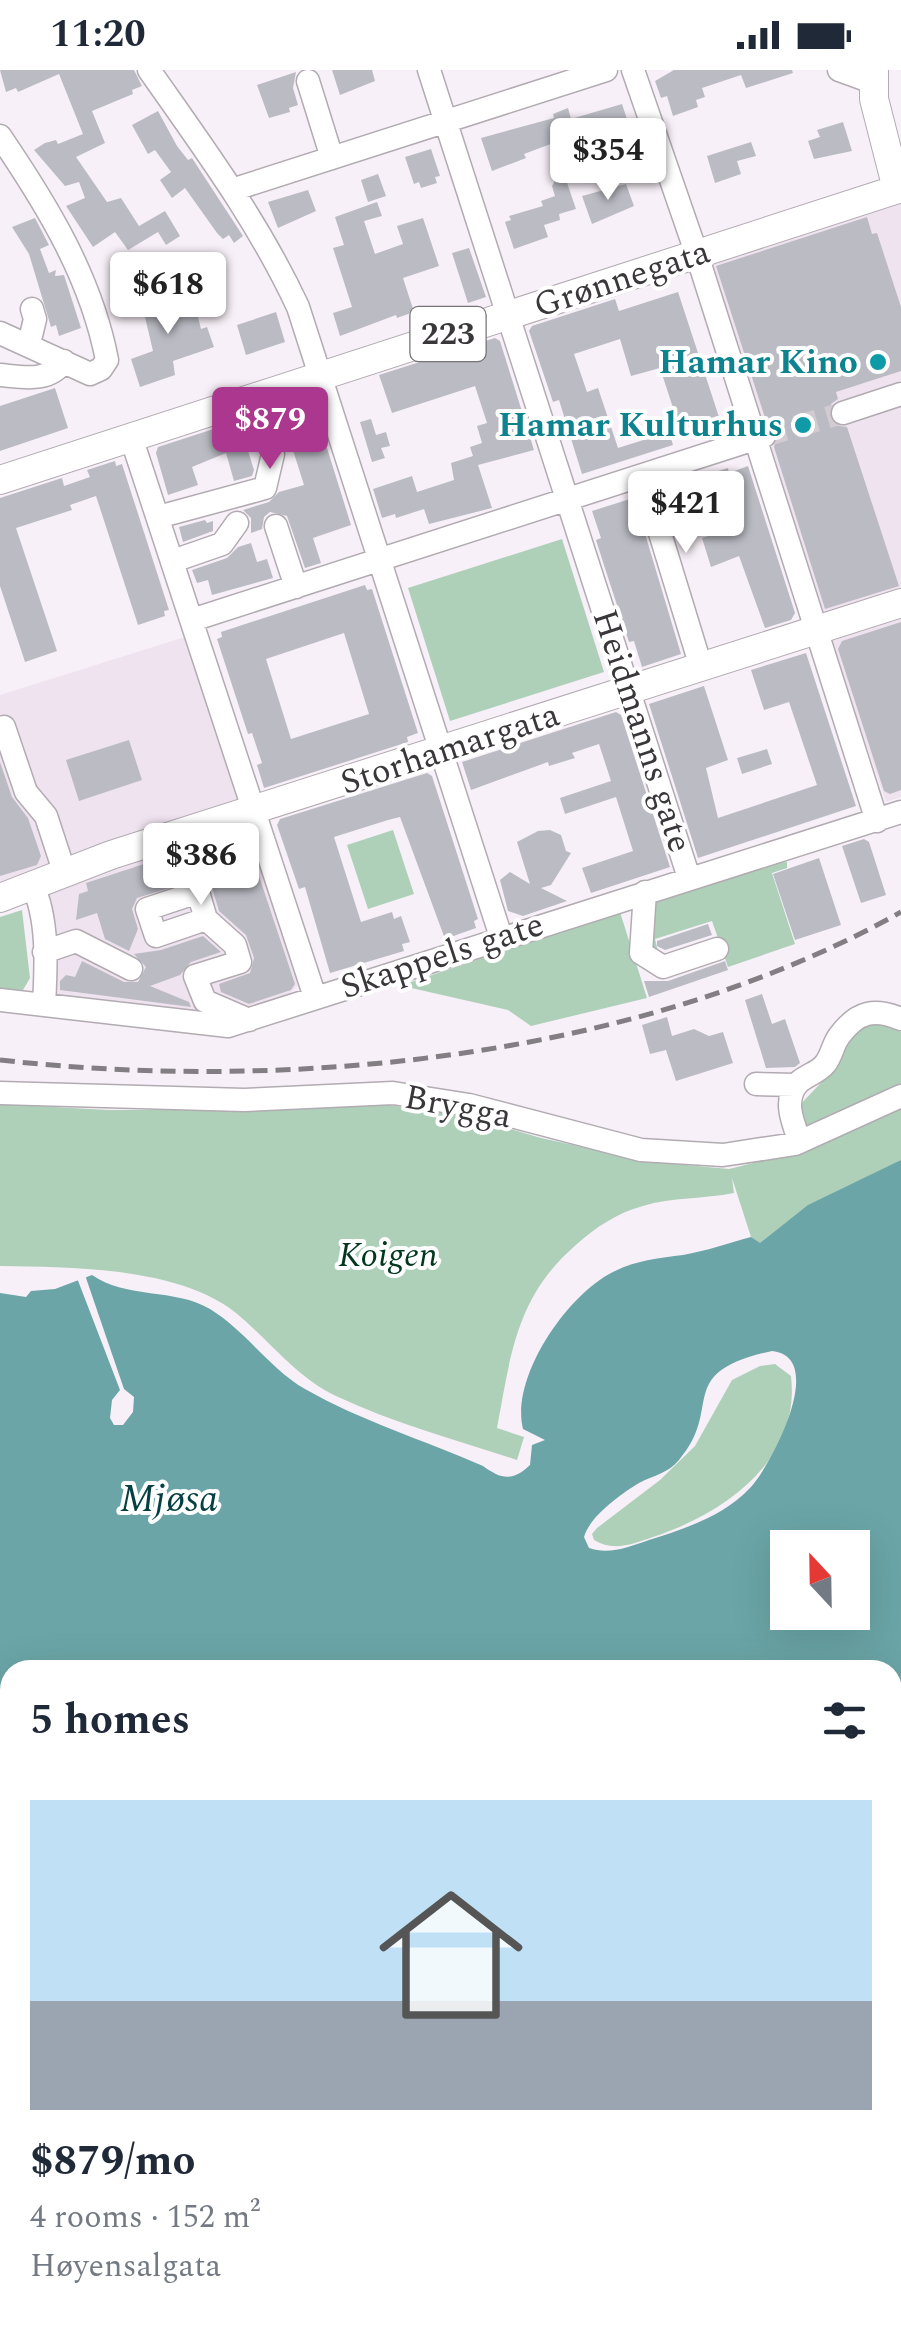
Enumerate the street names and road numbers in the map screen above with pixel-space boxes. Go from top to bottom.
street label: Grønnegata [527,226,717,332]
road number: 223 [410,307,486,361]
street label: Heidmanns gate [578,603,706,859]
street label: Storhamargata [334,689,566,809]
street label: Skappels gate [334,898,550,1014]
street label: Brygga [400,1071,516,1143]

